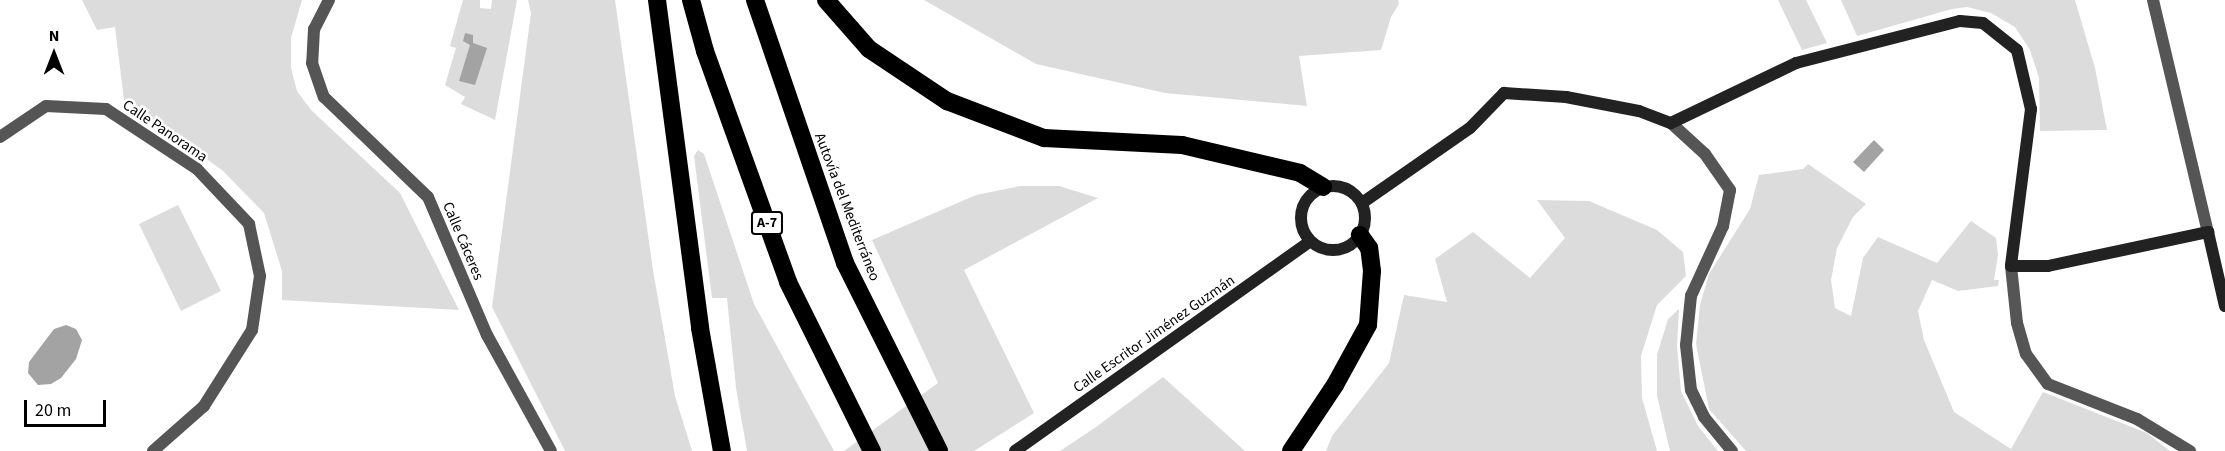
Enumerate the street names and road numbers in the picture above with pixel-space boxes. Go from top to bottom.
street label: Calle Panorama [119,96,211,166]
street label: Autovía del Mediterráneo [810,130,884,284]
street label: Calle Cáceres [438,199,488,283]
road number: A-7 [750,212,783,234]
street label: Calle Escritor Jiménez Guzmán [1070,271,1238,397]

